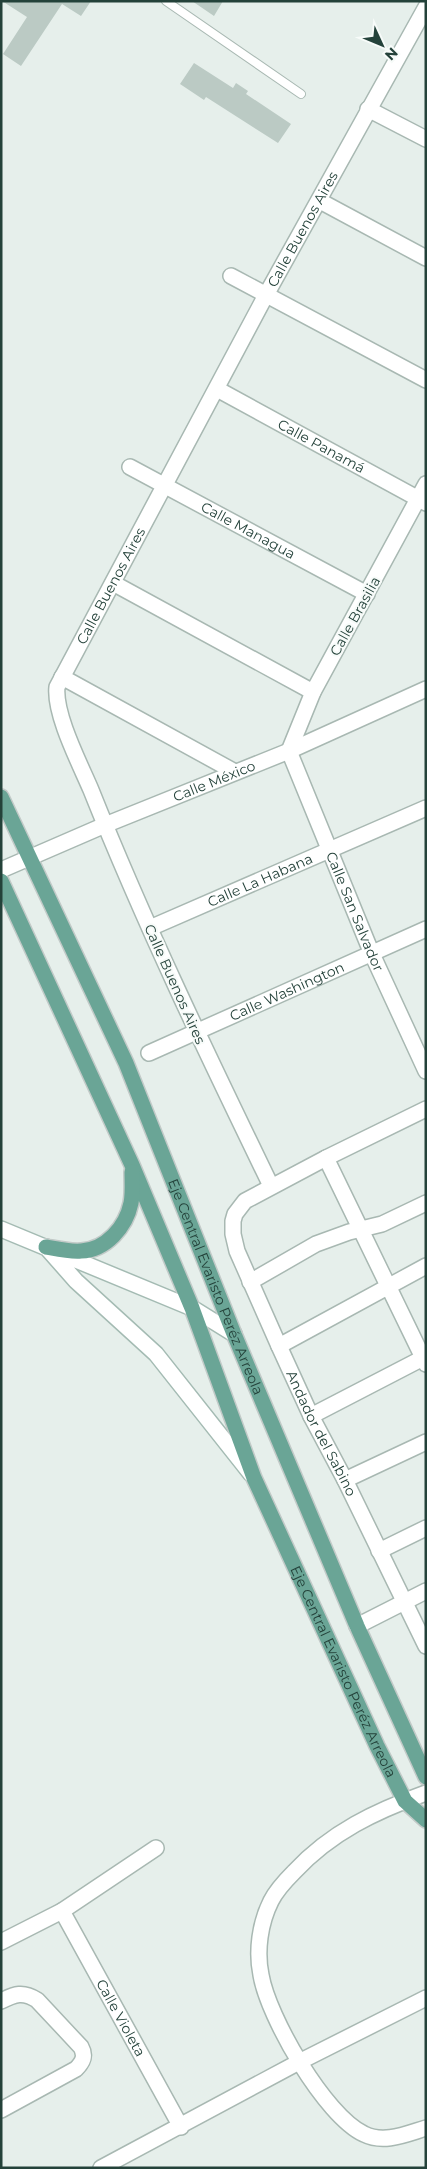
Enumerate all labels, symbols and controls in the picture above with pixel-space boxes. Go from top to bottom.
north arrow [357,20,407,70]
text: N [381,44,402,64]
street label: Calle Buenos Aires [263,168,342,290]
street label: Calle Panamá [275,415,368,477]
street label: Calle Managua [198,498,298,563]
street label: Calle Buenos Aires [72,524,149,647]
street label: Calle Brasilia [326,573,384,659]
street label: Calle México [170,756,258,806]
street label: Calle La Habana [205,849,315,911]
street label: Calle San Salvador [322,849,388,975]
street label: Calle Buenos Aires [140,921,210,1047]
street label: Calle Washington [227,958,347,1025]
street label: Eje Central Evaristo Peréz Arreola [164,1176,268,1397]
street label: Andador del Sabino [282,1367,361,1499]
street label: Eje Central Evaristo Peréz Arreola [286,1563,400,1780]
street label: Calle Violeta [92,1976,149,2060]

